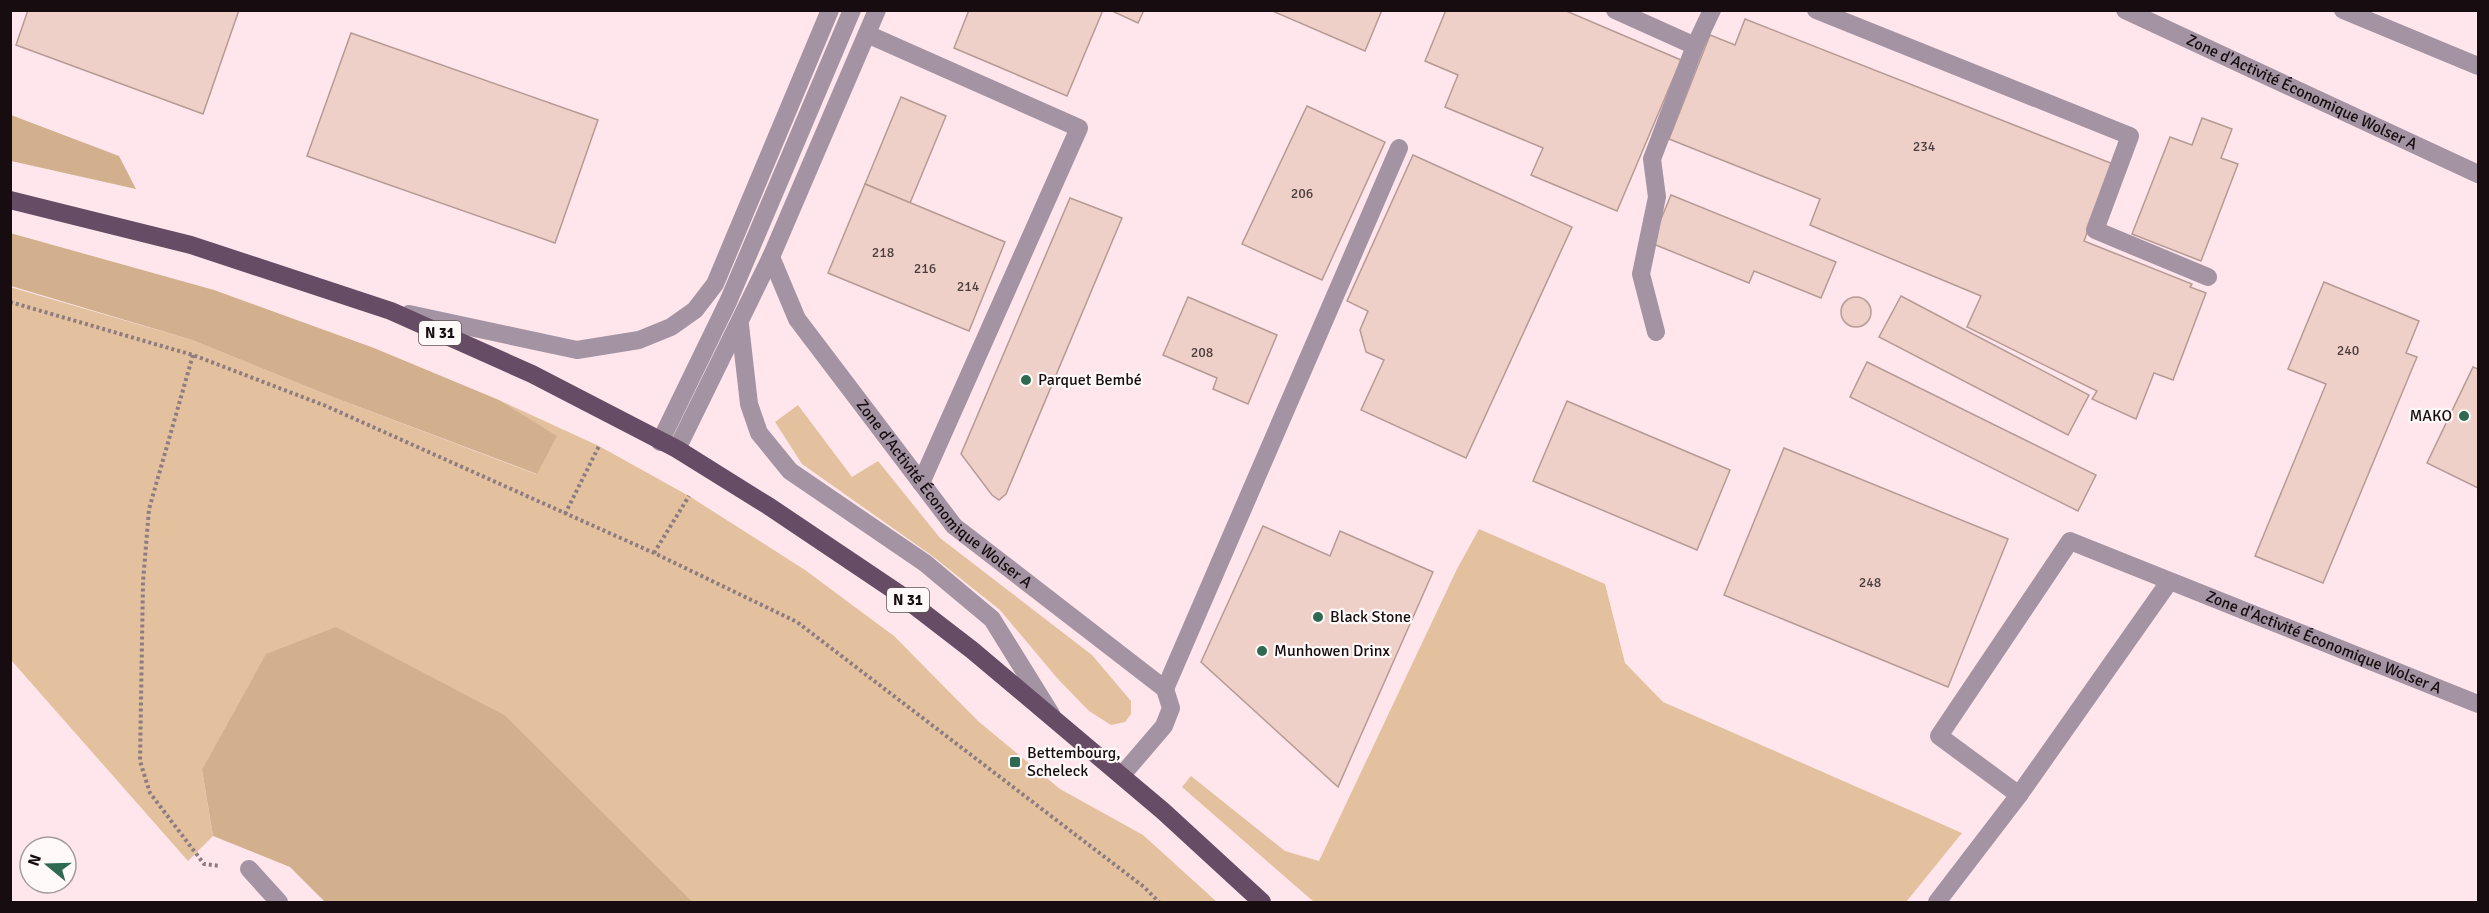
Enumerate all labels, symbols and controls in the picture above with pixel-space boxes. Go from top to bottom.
street label: Zone d'Activité Économique Wolser A [2183,30,2421,154]
house number: 234 [1913,138,1936,155]
house number: 206 [1291,185,1313,202]
house number: 218 [872,244,894,261]
house number: 216 [914,260,936,277]
house number: 214 [957,278,980,295]
road number: N 31 [419,321,461,345]
house number: 240 [2337,342,2359,359]
house number: 208 [1191,344,1213,361]
place label: Parquet Bembé [1038,370,1142,390]
marker: Parquet Bembé [1019,373,1033,387]
street label: Zone d'Activité Économique Wolser A [852,396,1036,593]
place label: MAKO [2409,406,2452,426]
marker: MAKO [2457,409,2471,423]
house number: 248 [1859,574,1881,591]
street label: Zone d'Activité Économique Wolser A [2203,586,2445,698]
road number: N 31 [887,588,929,612]
place label: Black Stone [1330,607,1411,627]
marker: Black Stone [1311,610,1325,624]
place label: Munhowen Drinx [1274,641,1390,661]
marker: Munhowen Drinx [1255,644,1269,658]
place label: Bettembourg, Scheleck [1027,743,1121,781]
marker: Bettembourg, Scheleck [1008,755,1022,769]
north arrow [18,835,78,895]
text: N [23,852,46,869]

